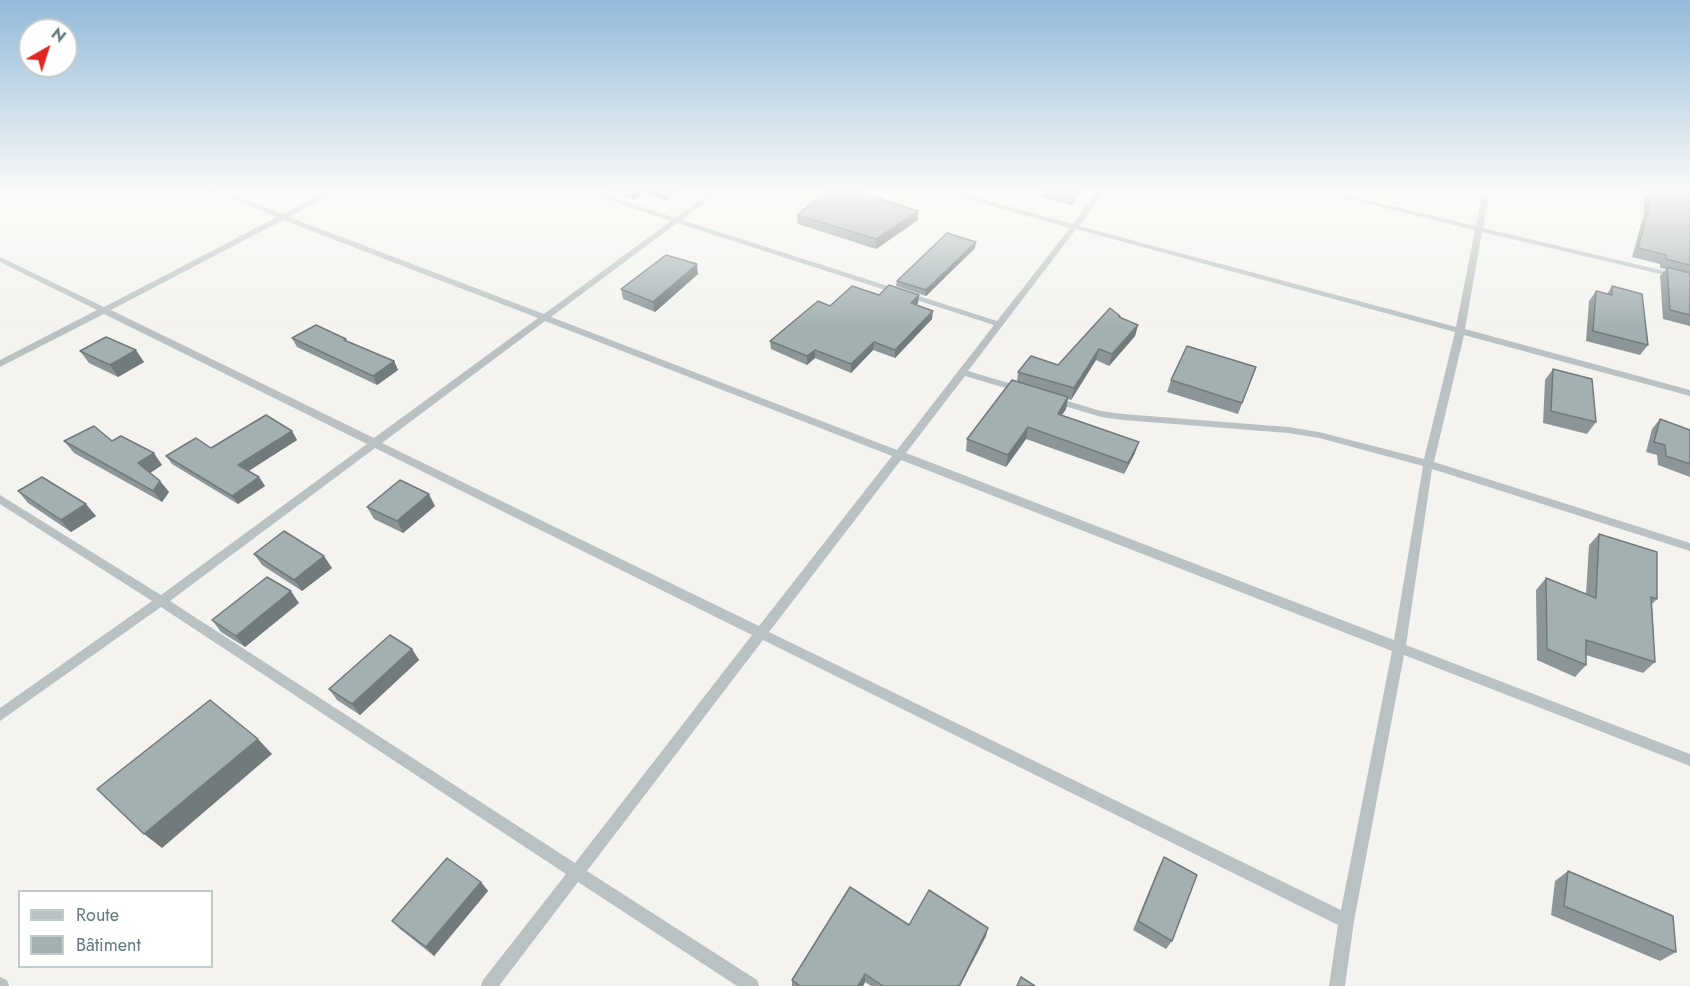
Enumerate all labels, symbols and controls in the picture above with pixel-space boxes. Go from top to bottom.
north arrow [18,18,78,78]
text: N [46,22,71,48]
legend [18,890,213,968]
text: Route [76,902,119,928]
text: Bâtiment [76,932,141,958]

